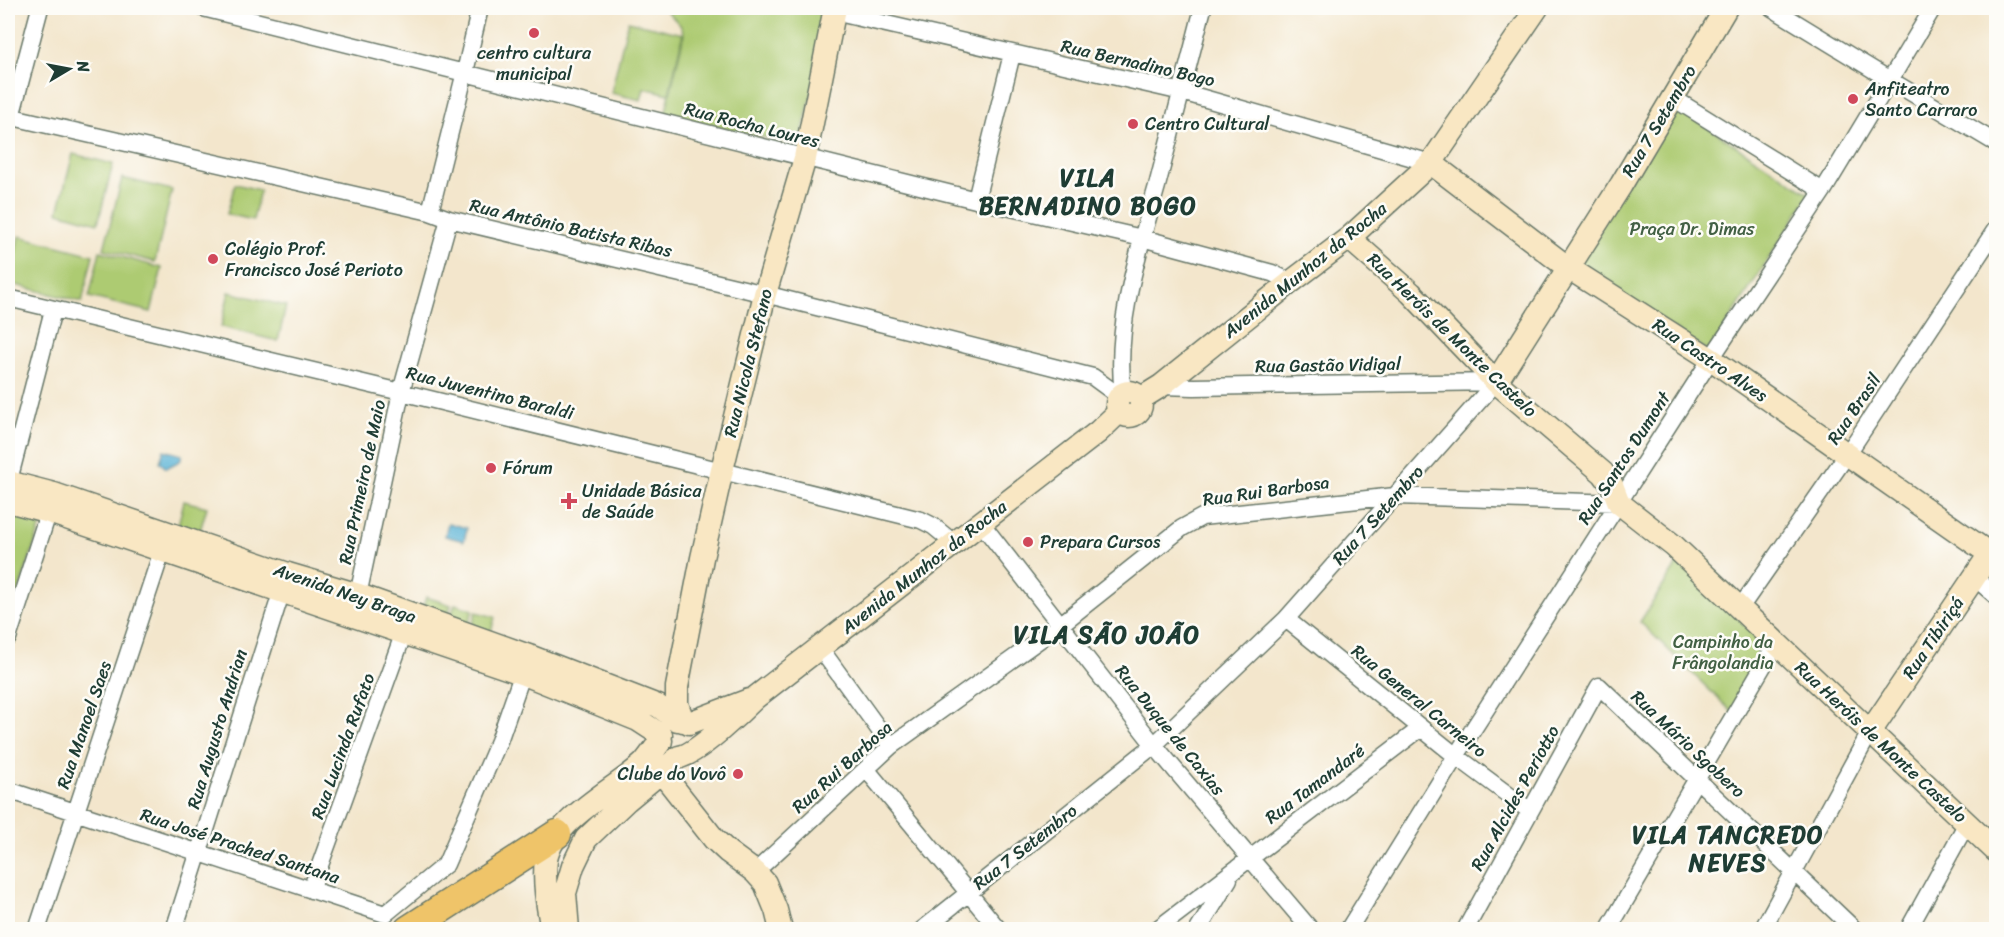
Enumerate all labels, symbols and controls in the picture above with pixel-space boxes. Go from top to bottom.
marker: centro cultura municipal [527,26,541,40]
street label: Rua Bernadino Bogo [1058,30,1218,96]
place label: centro cultura municipal [477,37,592,90]
north arrow [39,39,99,99]
text: N [68,58,99,75]
street label: Rua 7 Setembro [1613,59,1705,183]
place label: Anfiteatro Santo Carraro [1864,73,1977,126]
marker: Anfiteatro Santo Carraro [1846,92,1860,106]
street label: Rua Rocha Loures [681,93,824,157]
place label: Centro Cultural [1145,108,1270,140]
marker: Centro Cultural [1126,117,1140,131]
district label: VILA BERNADINO BOGO [979,157,1197,227]
street label: Rua Antônio Batista Ribas [467,189,676,267]
street label: Avenida Munhoz da Rocha [1215,193,1395,347]
park label: Praça Dr. Dimas [1629,213,1755,245]
place label: Colégio Prof. Francisco José Perioto [225,233,403,286]
street label: Rua Heróis de Monte Castelo [1359,245,1545,425]
marker: Colégio Prof. Francisco José Perioto [206,252,220,266]
street label: Rua Nicola Stefano [714,285,782,441]
street label: Rua Castro Alves [1646,309,1775,411]
street label: Rua Gastão Vidigal [1255,348,1402,382]
street label: Rua Juventino Baraldi [403,357,578,430]
street label: Rua Brasil [1818,366,1890,451]
street label: Rua Santos Dumont [1569,384,1680,531]
street label: Rua Primeiro de Maio [329,397,395,567]
place label: Fórum [503,452,553,484]
street label: Rua 7 Setembro [1324,457,1432,573]
marker: Fórum [484,461,498,475]
street label: Rua Rui Barbosa [1201,466,1331,516]
place label: Unidade Básica de Saúde [582,475,703,528]
street label: Avenida Munhoz da Rocha [833,491,1015,643]
marker: Unidade Básica de Saúde [560,492,578,510]
place label: Prepara Cursos [1040,526,1161,558]
marker: Prepara Cursos [1021,535,1035,549]
street label: Avenida Ney Braga [268,553,421,632]
street label: Rua Tibiriçá [1893,590,1973,686]
district label: VILA SÃO JOÃO [1013,614,1201,656]
park label: Campinho da Frângolandia [1672,626,1774,679]
street label: Rua General Carneiro [1344,636,1494,766]
street label: Rua Augusto Andrian [177,645,257,813]
street label: Rua Heróis de Monte Castelo [1787,653,1975,831]
street label: Rua Manoel Saes [47,656,121,793]
street label: Rua Duque de Caxias [1107,657,1234,803]
street label: Rua Lucinda Rufato [302,668,384,824]
street label: Rua Mário Sgobero [1623,682,1753,806]
street label: Rua Rui Barbosa [784,712,900,822]
street label: Rua Alcides Periotto [1462,719,1568,877]
street label: Rua Tamandaré [1258,735,1372,833]
place label: Clube do Vovô [618,758,727,790]
marker: Clube do Vovô [731,767,745,781]
street label: Rua 7 Setembro [965,796,1085,898]
street label: Rua José Prached Santana [136,799,345,894]
district label: VILA TANCREDO NEVES [1632,814,1824,884]

